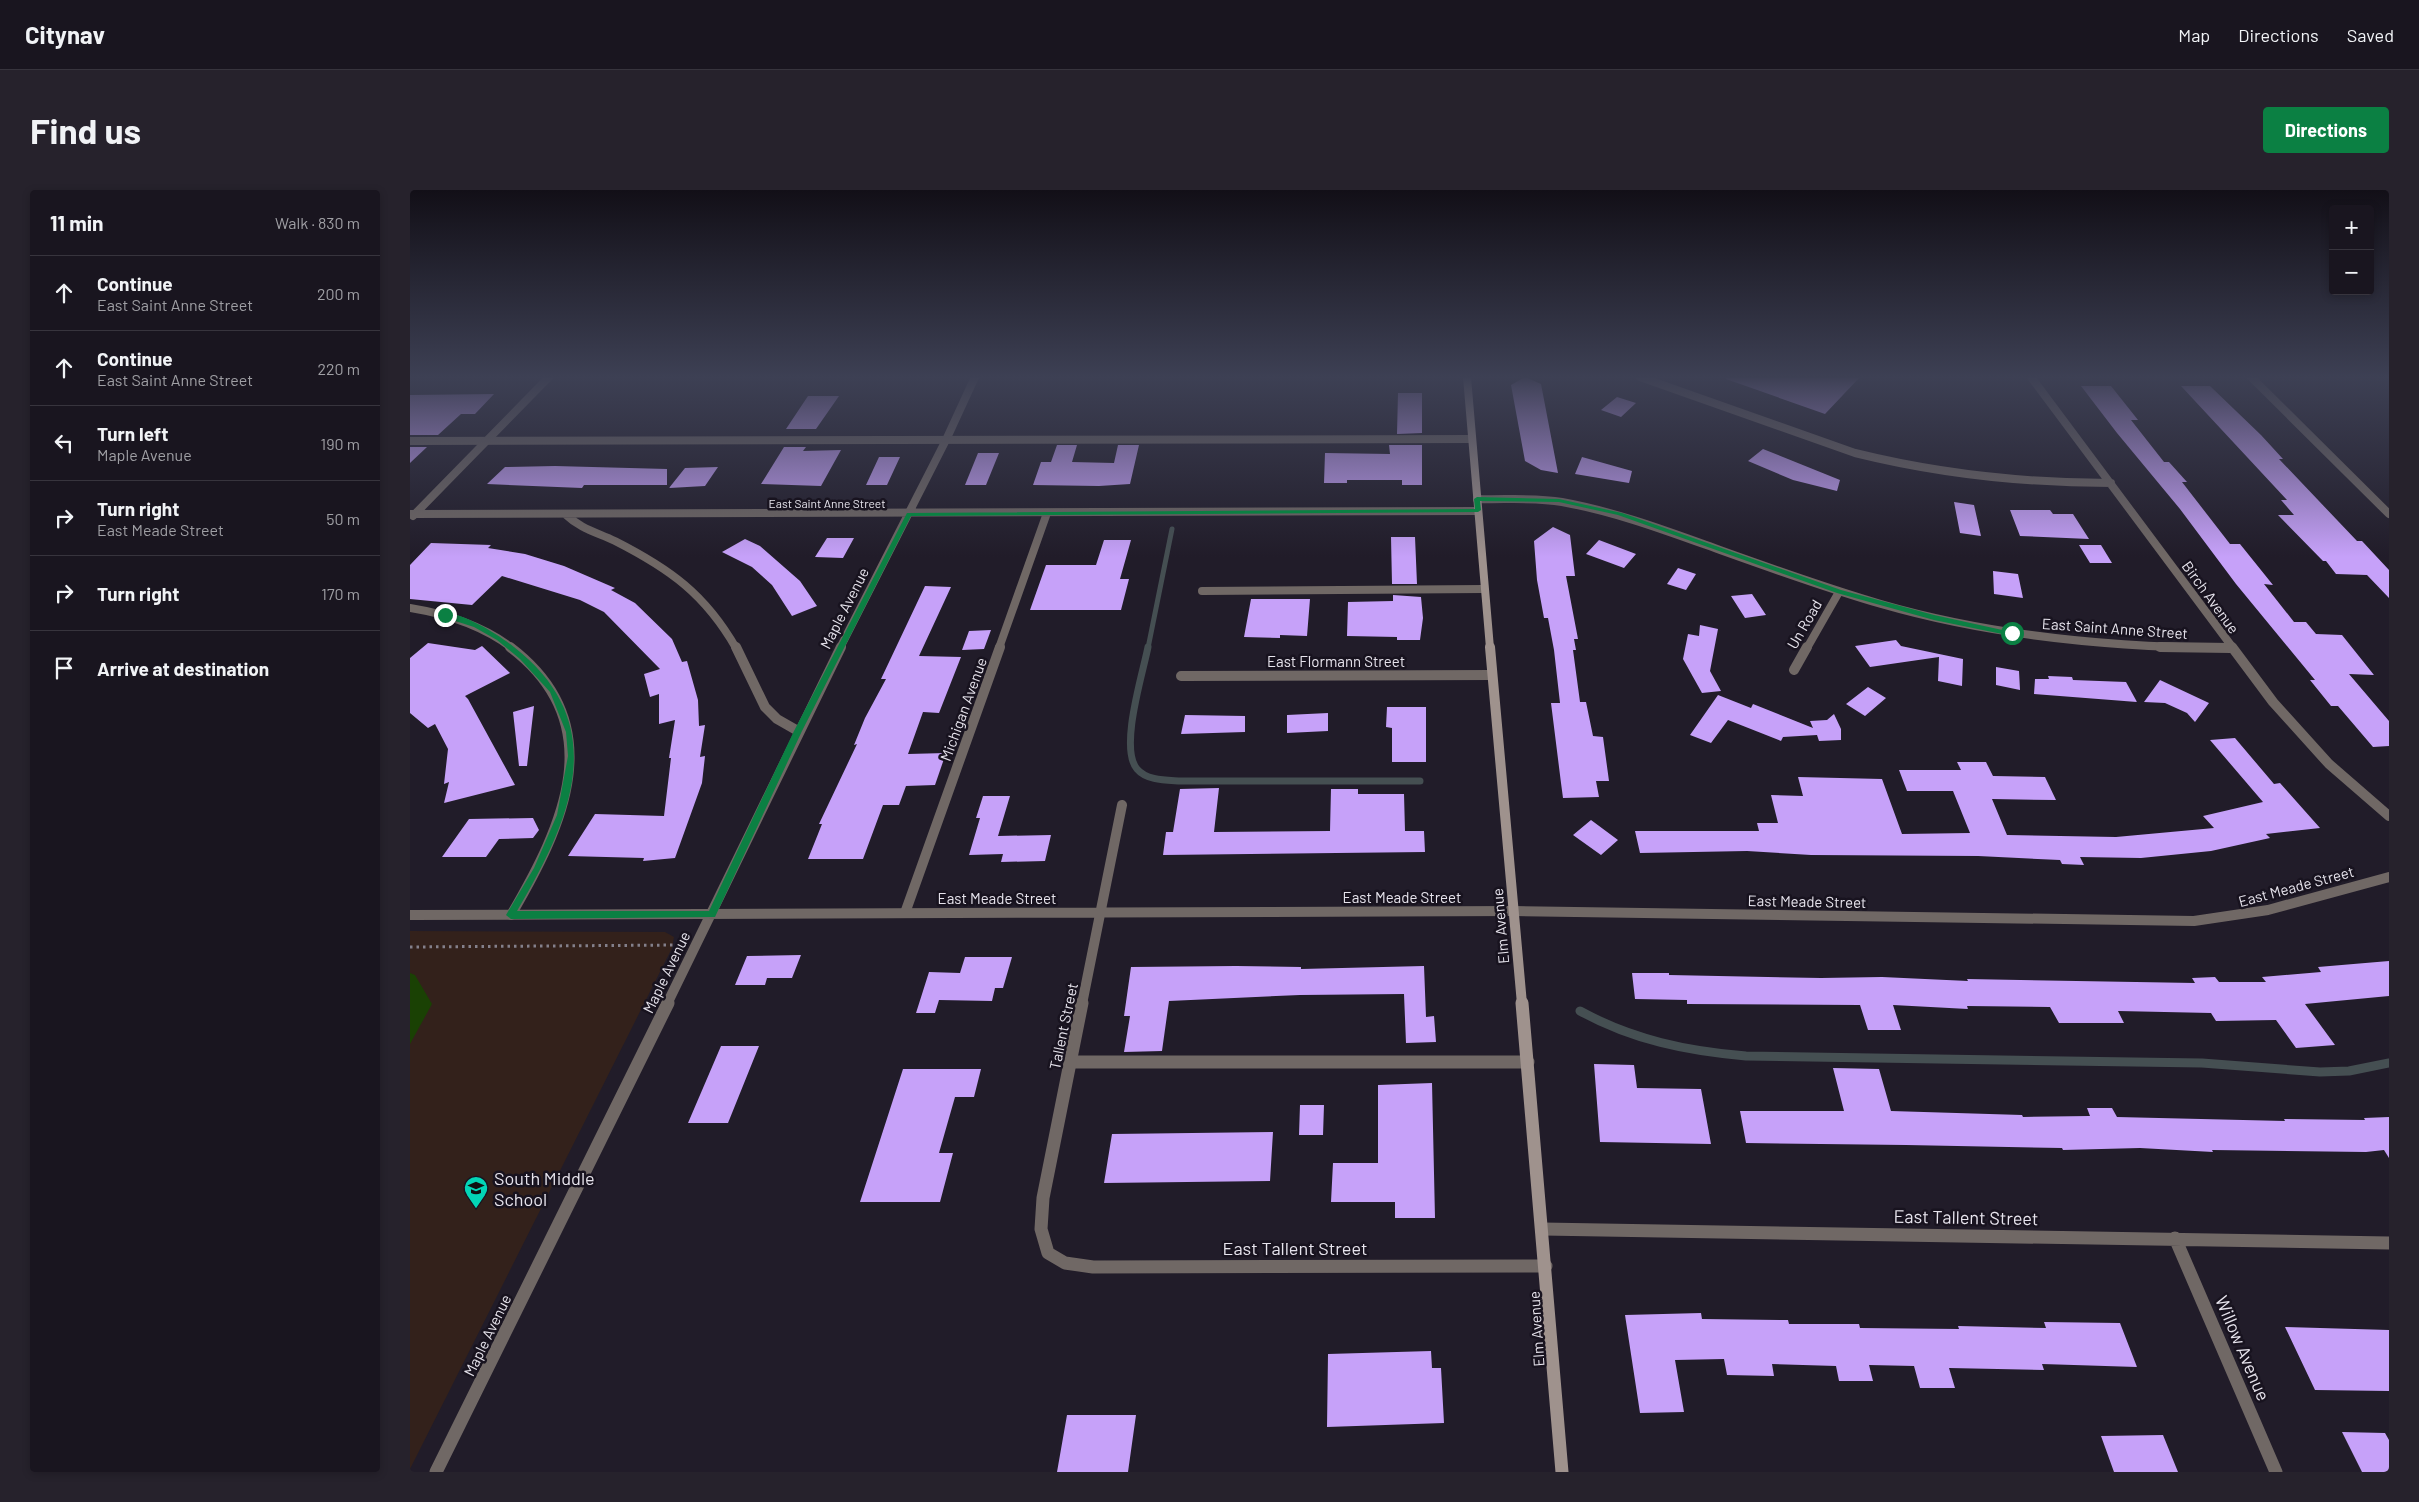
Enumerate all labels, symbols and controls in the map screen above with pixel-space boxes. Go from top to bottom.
text: Citynav [25,20,105,49]
text: Map [2178,24,2210,46]
text: Directions [2238,24,2319,46]
text: Saved [2347,24,2394,46]
button: Directions [2263,107,2389,153]
text: Find us [30,109,141,151]
map controls [2329,205,2374,295]
button: + [2329,205,2374,250]
text: 11 min [50,210,104,235]
text: Walk · 830 m [275,213,360,232]
button: − [2329,250,2374,295]
text: Continue [97,272,173,295]
icon: ahead [50,279,78,307]
text: 200 m [317,284,360,303]
text: East Saint Anne Street [97,295,253,314]
text: Continue [97,347,173,370]
icon: ahead [50,354,78,382]
text: 220 m [317,359,360,378]
text: East Saint Anne Street [97,370,253,389]
text: Turn left [97,422,168,445]
icon: left [50,429,78,457]
text: 190 m [321,434,360,453]
text: Maple Avenue [97,445,192,464]
street label: East Saint Anne Street [768,496,886,510]
text: Turn right [97,497,179,520]
icon: right [50,504,78,532]
text: 50 m [326,509,360,528]
text: East Meade Street [97,520,224,539]
street label: Birch Avenue [2179,557,2243,637]
street label: Maple Avenue [816,564,872,652]
icon: right [50,579,78,607]
text: Turn right [97,582,179,605]
text: 170 m [321,584,360,603]
street label: Un Road [1783,596,1825,652]
route end [434,604,457,627]
street label: East Saint Anne Street [2041,614,2189,642]
route start [2001,622,2024,645]
street label: East Flormann Street [1267,652,1405,670]
icon: arrive [50,654,78,682]
street label: Michigan Avenue [936,655,990,763]
text: Arrive at destination [97,657,269,680]
street label: East Meade Street [2236,862,2356,910]
street label: East Meade Street [1343,888,1461,906]
street label: Elm Avenue [1488,888,1512,964]
street label: East Meade Street [938,889,1056,907]
street label: East Meade Street [1747,891,1867,911]
street label: Maple Avenue [638,928,694,1016]
street label: Tallent Street [1045,981,1081,1071]
place label: South Middle School [494,1167,595,1210]
school or university icon: South Middle School [463,1175,489,1209]
street label: East Tallent Street [1893,1205,2039,1229]
street label: East Tallent Street [1223,1237,1367,1259]
street label: Maple Avenue [459,1291,515,1379]
street label: Elm Avenue [1524,1291,1548,1367]
street label: Willow Avenue [2211,1292,2275,1404]

